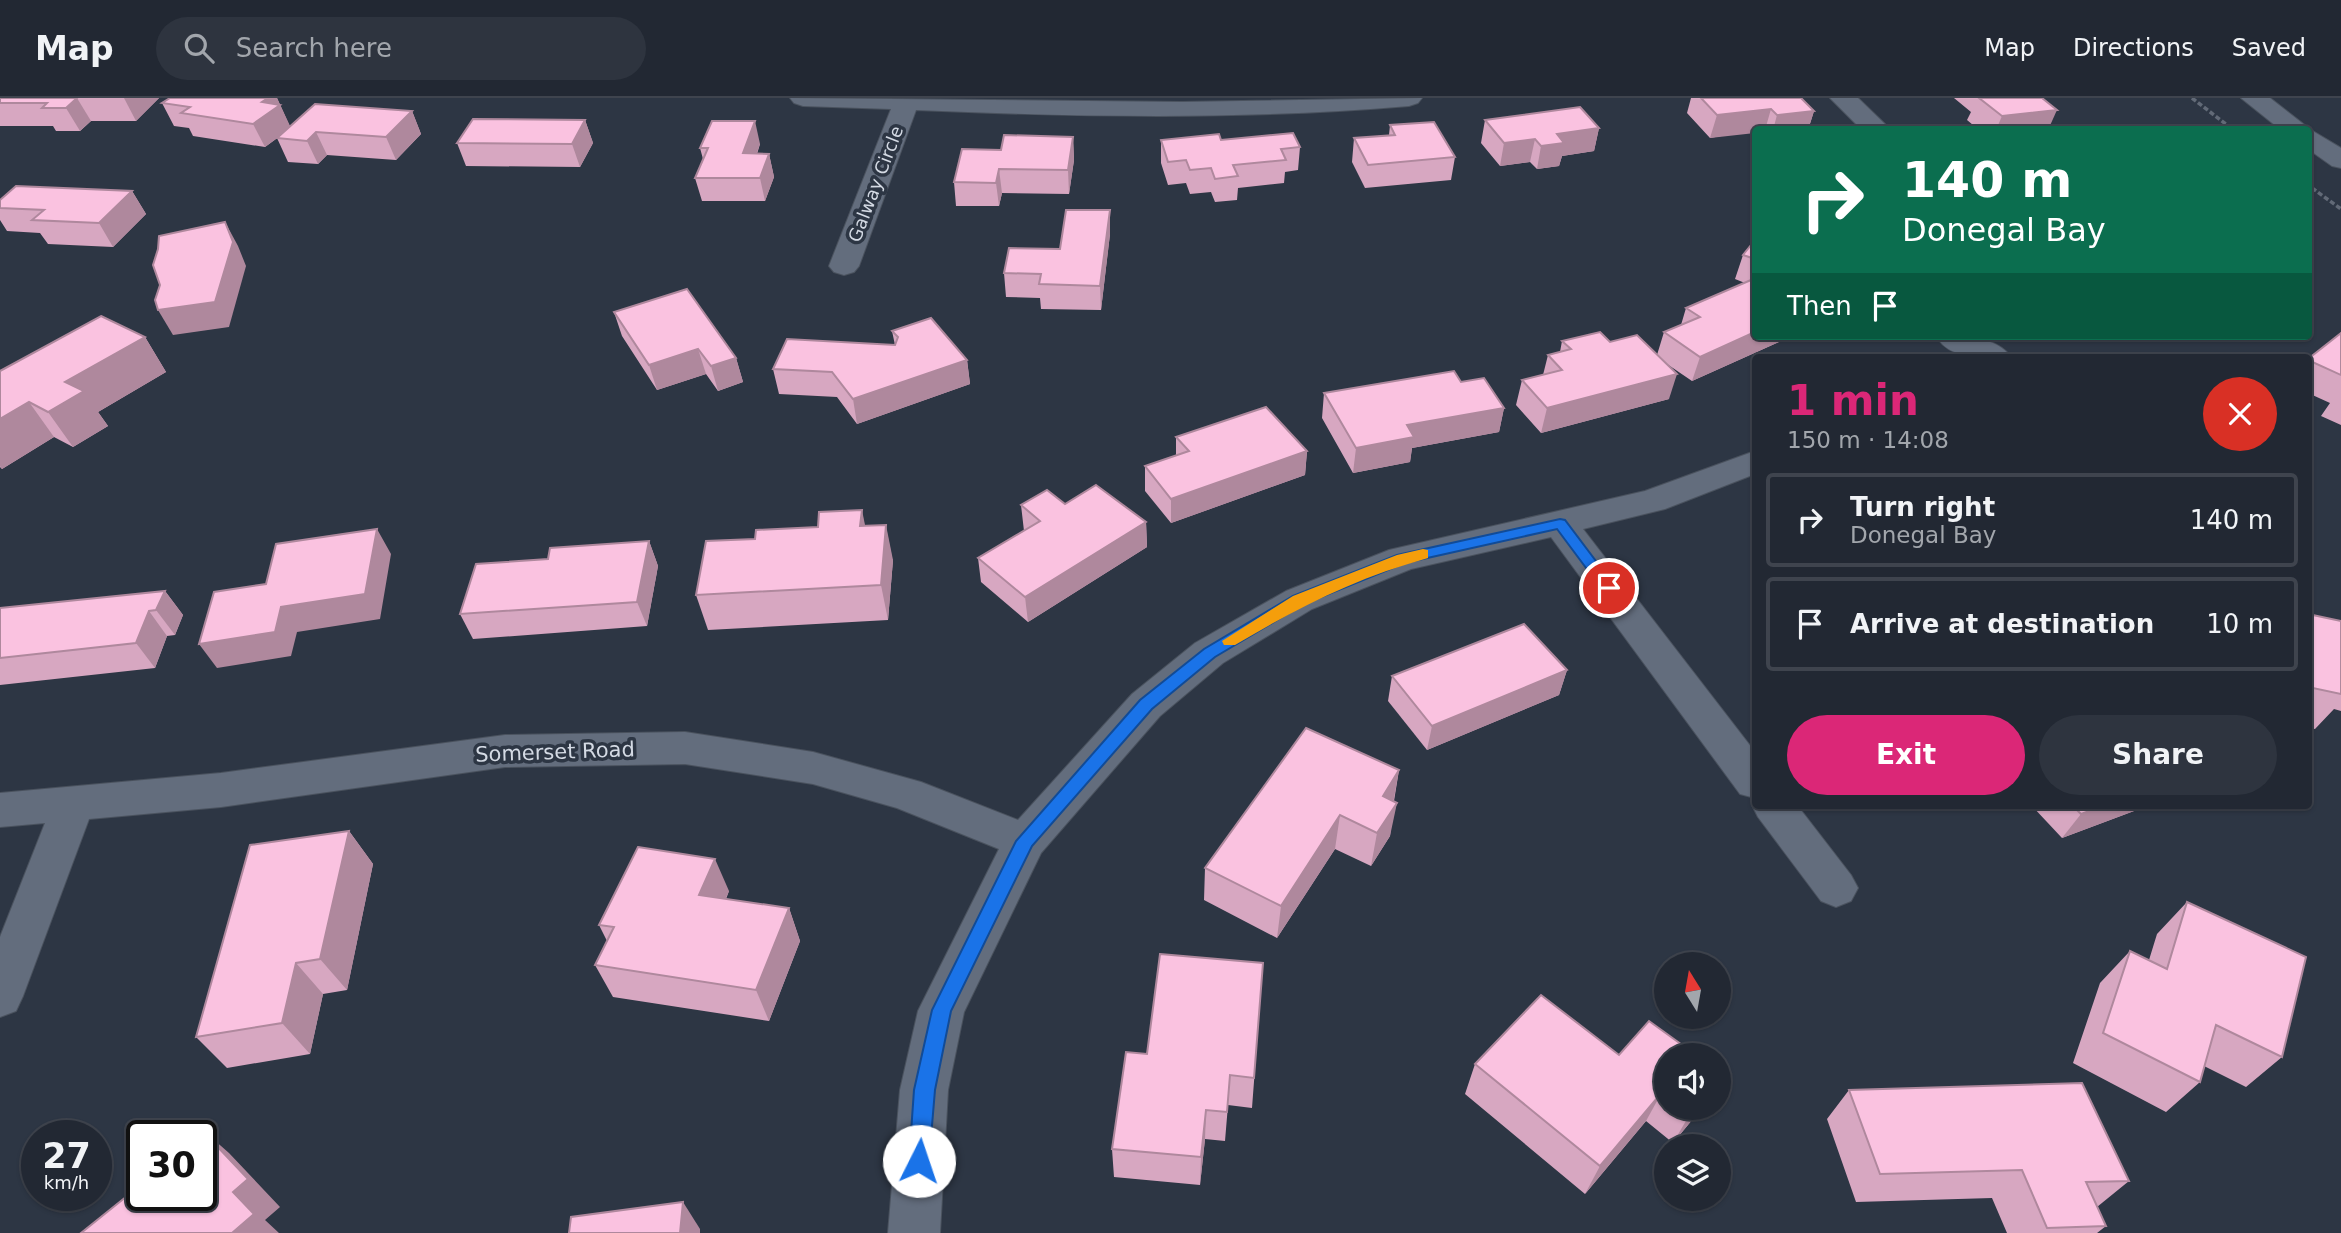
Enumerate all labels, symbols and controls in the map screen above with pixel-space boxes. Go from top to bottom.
search box [156,17,646,80]
text: Map [35,29,114,68]
icon: search [180,29,218,67]
text: Search here [236,33,392,63]
text: Map [1984,34,2035,62]
text: Directions [2073,34,2194,62]
text: Saved [2232,34,2306,62]
street label: Galway Circle [844,123,907,245]
text: 140 m [1902,152,2072,209]
icon: right [1787,154,1878,245]
text: Donegal Bay [1902,211,2106,249]
icon: arrive [1866,287,1904,325]
text: Then [1787,291,1852,321]
text: 1 min [1787,376,1919,425]
button: close [2203,377,2277,451]
text: 150 m · 14:08 [1787,427,1949,453]
text: Turn right [1850,492,1995,522]
icon: right [1791,501,1829,539]
text: 140 m [2190,505,2273,535]
text: Donegal Bay [1850,522,1996,548]
pin [1579,558,1639,618]
icon: arrive [1590,569,1628,607]
icon: arrive [1791,605,1829,643]
text: Arrive at destination [1850,609,2154,639]
text: 10 m [2206,609,2273,639]
button: Exit [1787,715,2025,795]
button: Share [2039,715,2277,795]
street label: Somerset Road [475,737,635,767]
north arrow [1654,952,1731,1029]
map controls [1654,952,1731,1211]
button: sound [1654,1043,1731,1120]
speed limit sign: 30 [126,1120,217,1211]
position arrow [882,1124,956,1198]
button: layers [1654,1134,1731,1211]
text: 27 [42,1136,91,1176]
text: km/h [44,1172,89,1193]

